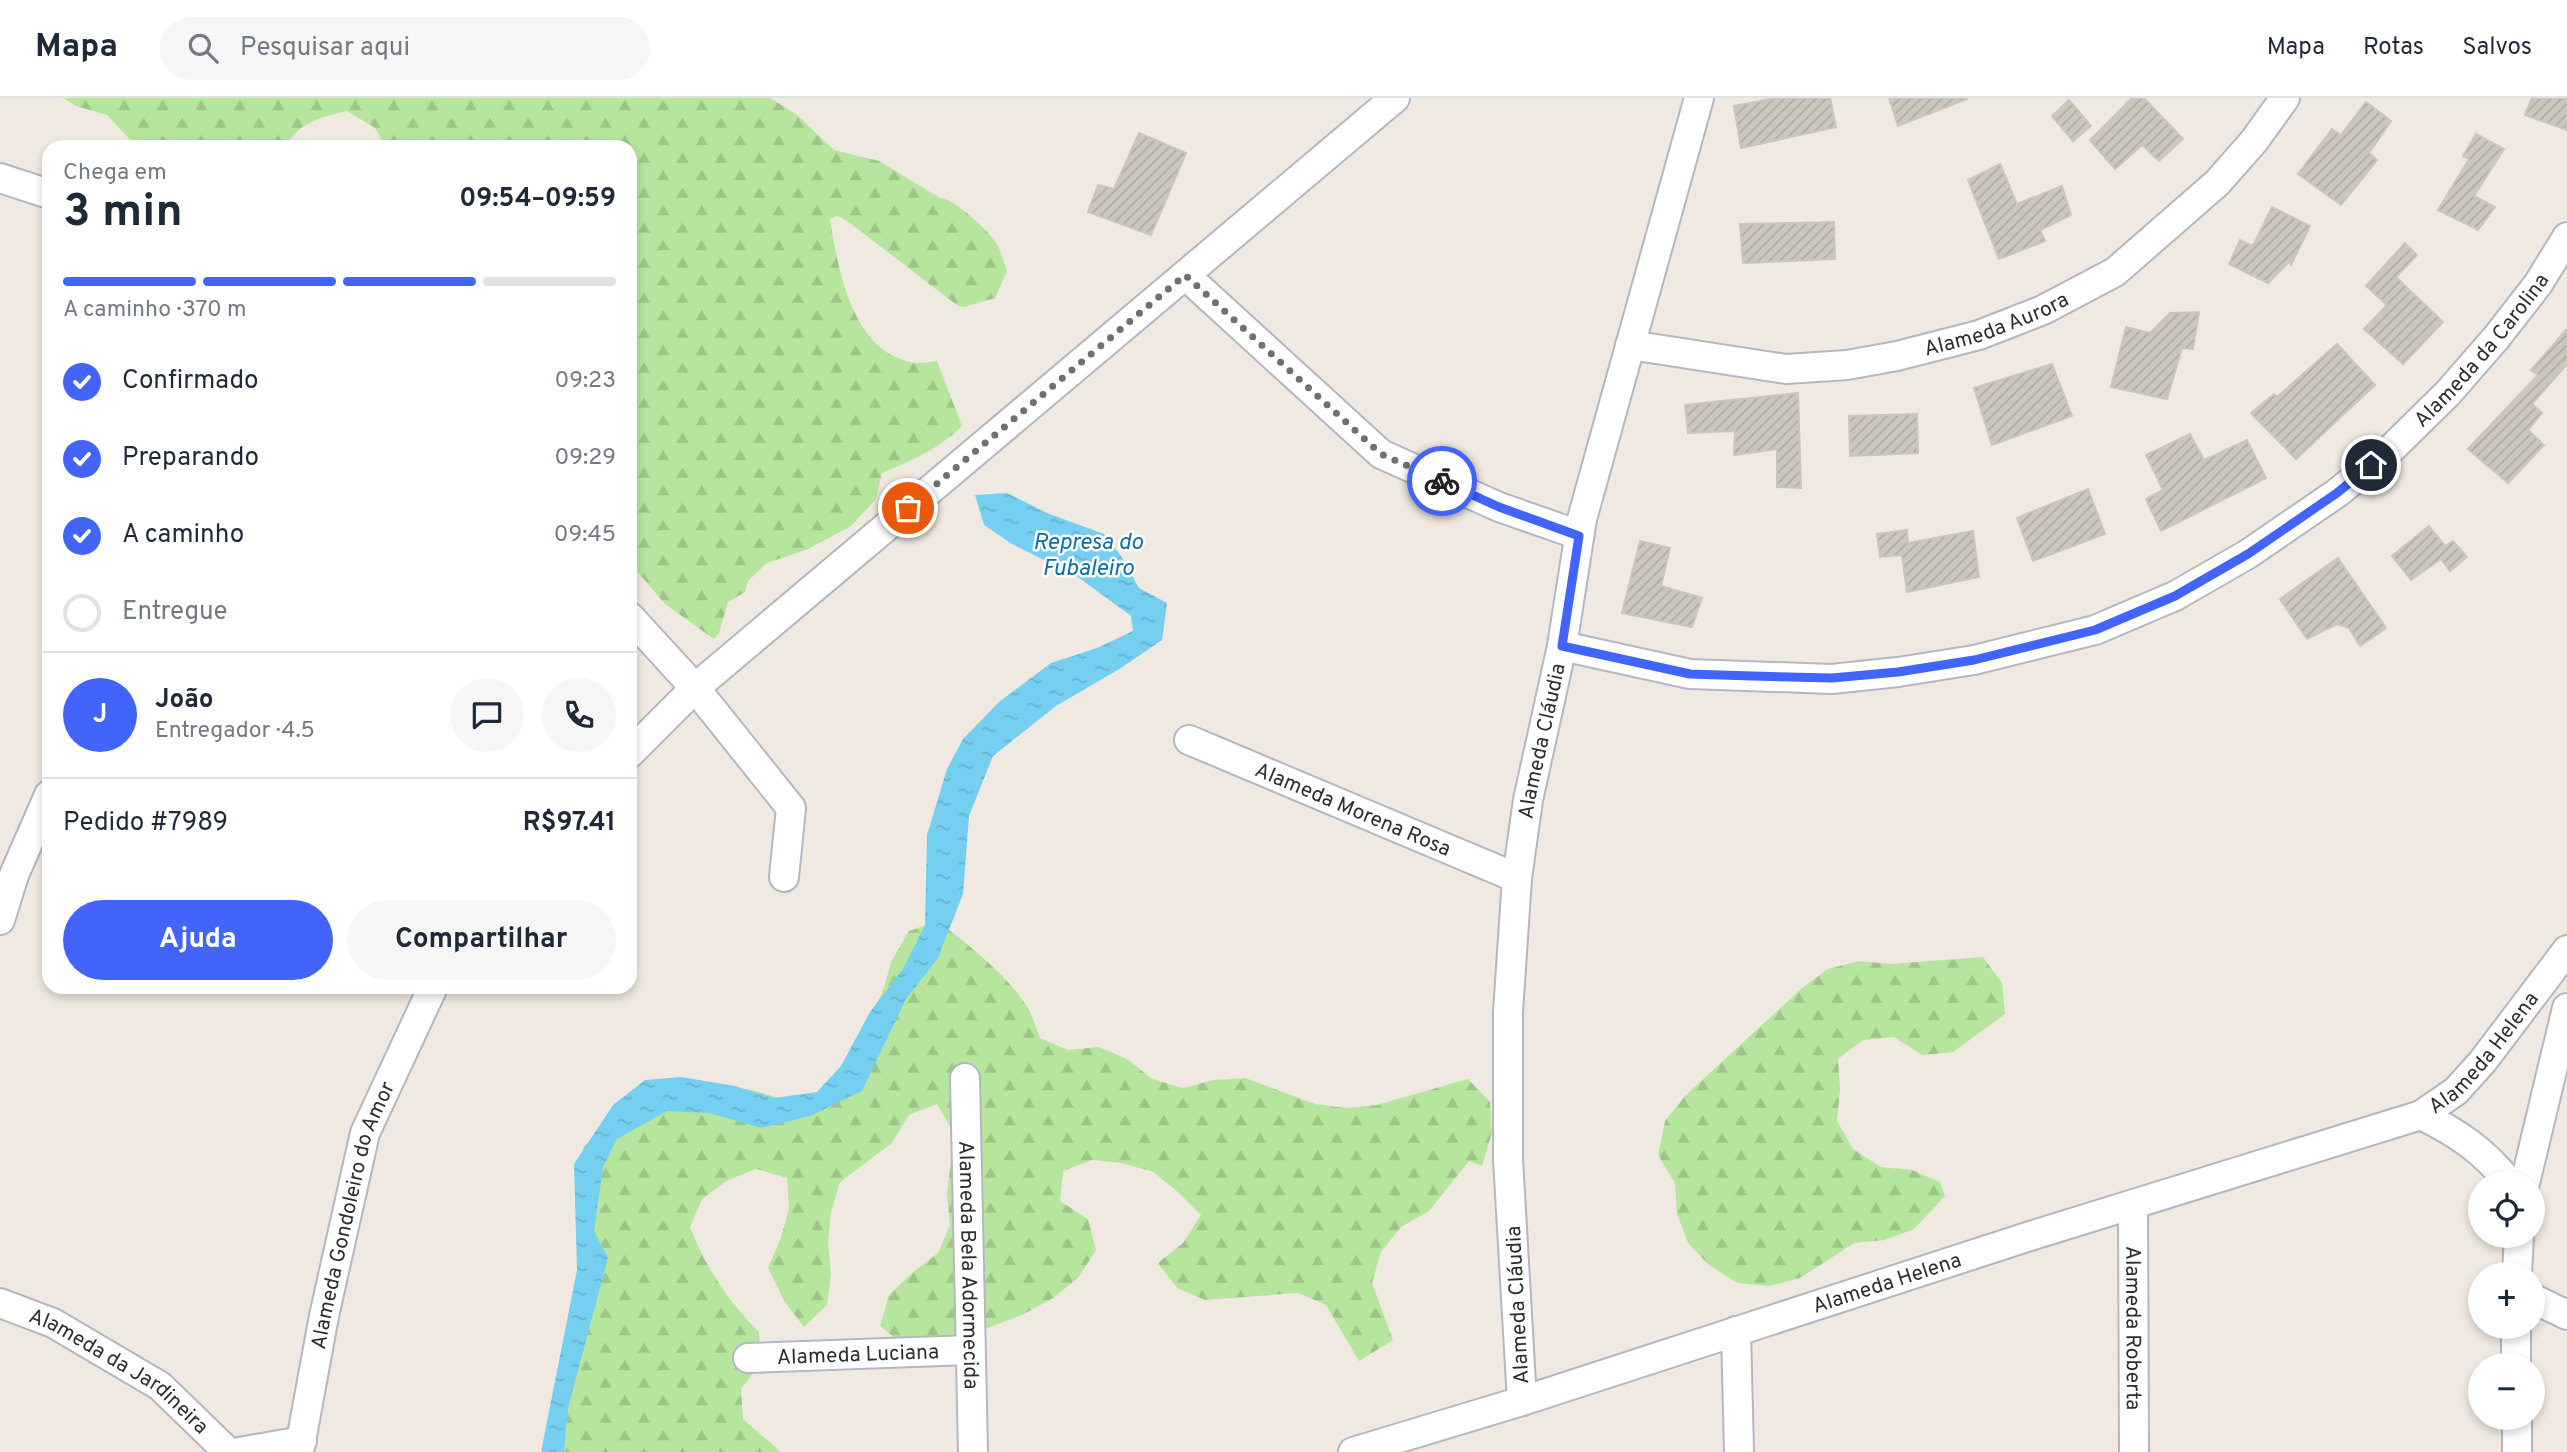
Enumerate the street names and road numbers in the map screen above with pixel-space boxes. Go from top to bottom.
street label: Alameda da Carolina [2409,269,2556,434]
street label: Alameda Aurora [1921,287,2074,364]
street label: Alameda Cláudia [1513,661,1573,821]
street label: Alameda Morena Rosa [1250,757,1455,864]
street label: Alameda Helena [2424,987,2545,1121]
street label: Alameda Gondoleiro do Amor [306,1078,402,1352]
street label: Alameda Bela Adormecida [951,1140,984,1390]
street label: Alameda Cláudia [1501,1225,1536,1385]
street label: Alameda Roberta [2118,1246,2146,1410]
street label: Alameda Helena [1809,1247,1965,1321]
street label: Alameda da Jardineira [25,1303,214,1441]
street label: Alameda Luciana [776,1339,940,1372]

